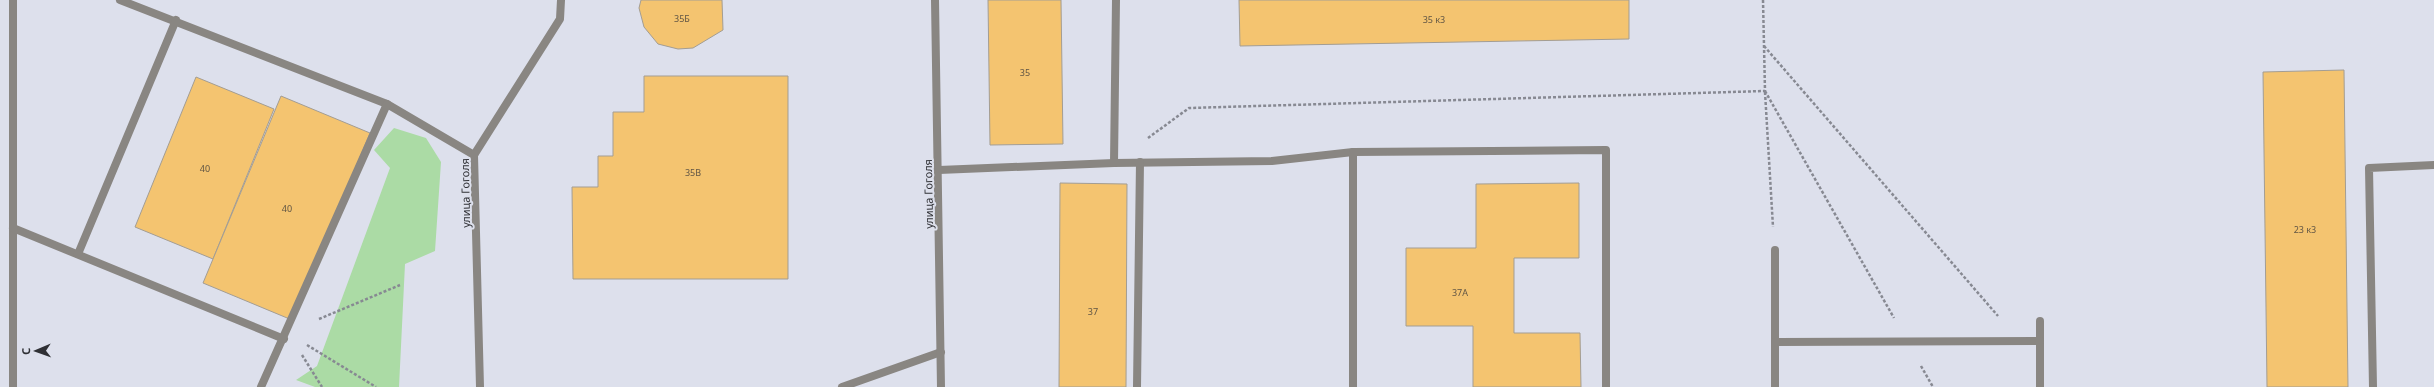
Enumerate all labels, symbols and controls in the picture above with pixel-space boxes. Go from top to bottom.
house number: 35Б [674,12,690,25]
house number: 35 к3 [1423,13,1445,26]
house number: 35 [1020,66,1030,79]
street label: улица Гоголя [457,158,473,228]
street label: улица Гоголя [920,159,936,229]
house number: 40 [200,162,210,175]
house number: 35В [685,166,701,179]
house number: 40 [282,202,292,215]
house number: 23 к3 [2294,223,2316,236]
house number: 37А [1452,286,1468,299]
house number: 37 [1088,305,1098,318]
north arrow [16,331,56,371]
text: С [18,348,33,355]

